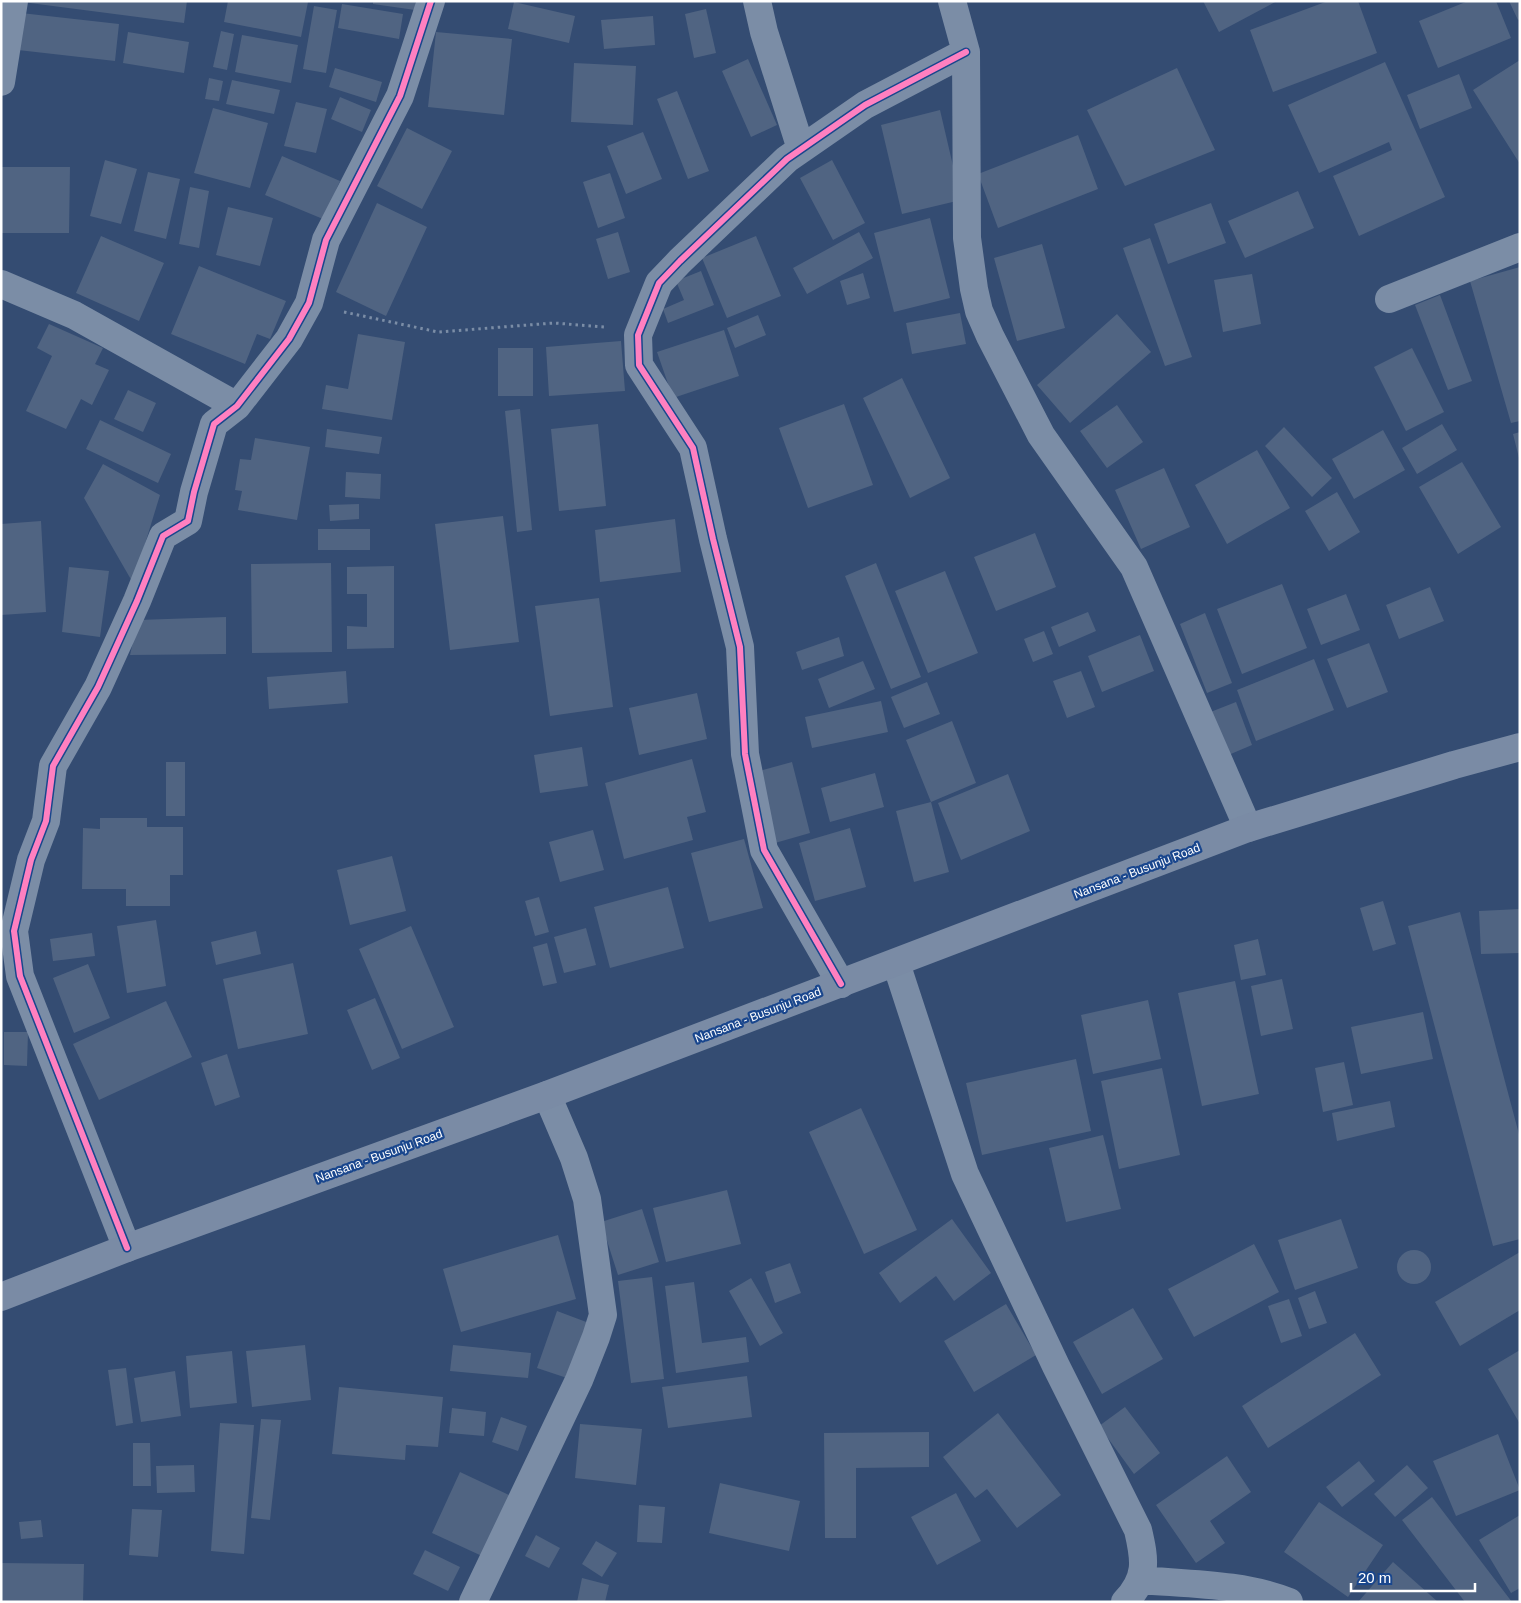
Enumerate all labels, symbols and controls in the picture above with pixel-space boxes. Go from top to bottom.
street label: Nansana - Busunju Road [1072,840,1202,902]
street label: Nansana - Busunju Road [693,984,823,1046]
street label: Nansana - Busunju Road [314,1126,444,1186]
scale bar [1351,1560,1475,1592]
text: 20 m [1358,1569,1391,1586]

